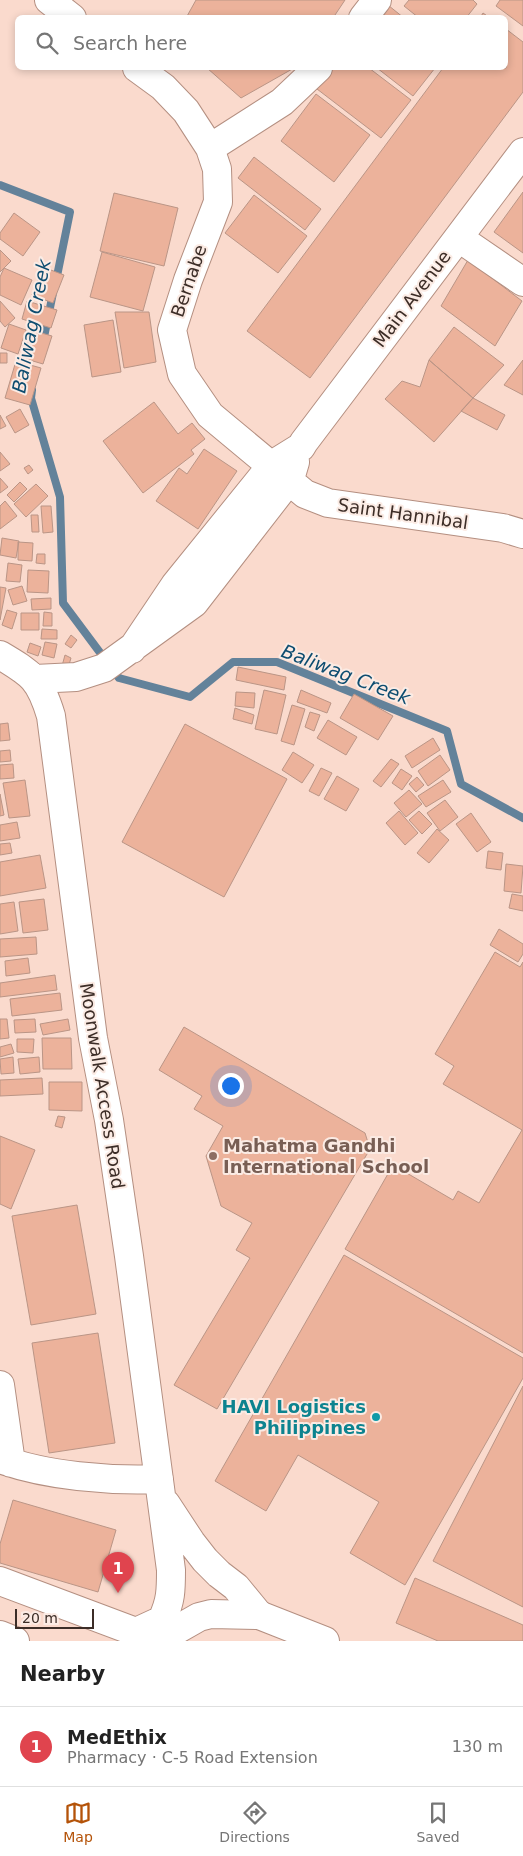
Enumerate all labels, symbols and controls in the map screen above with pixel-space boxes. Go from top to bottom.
search box [15,15,508,70]
icon: search [33,29,61,57]
text: Search here [73,32,187,54]
street label: Bernabe [166,242,211,320]
street label: Main Avenue [368,246,455,351]
water label: Baliwag Creek [7,256,55,395]
street label: Saint Hannibal [337,494,470,533]
water label: Baliwag Creek [279,639,414,709]
street label: Moonwalk Access Road [76,981,129,1190]
your location [218,1073,244,1099]
place label: Mahatma Gandhi International School [223,1135,429,1177]
marker: Mahatma Gandhi International School [207,1150,219,1162]
place label: HAVI Logistics Philippines [222,1396,366,1438]
marker: HAVI Logistics Philippines [370,1411,382,1423]
pin: 1 [102,1552,134,1593]
scale bar [15,1606,94,1629]
text: 20 m [22,1610,58,1626]
text: Nearby [20,1662,105,1686]
text: MedEthix [67,1726,167,1748]
text: 1 [30,1737,42,1756]
text: 130 m [452,1737,503,1756]
text: Pharmacy · C-5 Road Extension [67,1748,318,1767]
tab: Map [63,1799,93,1845]
tab: Directions [219,1799,290,1845]
tab: Saved [416,1799,460,1845]

